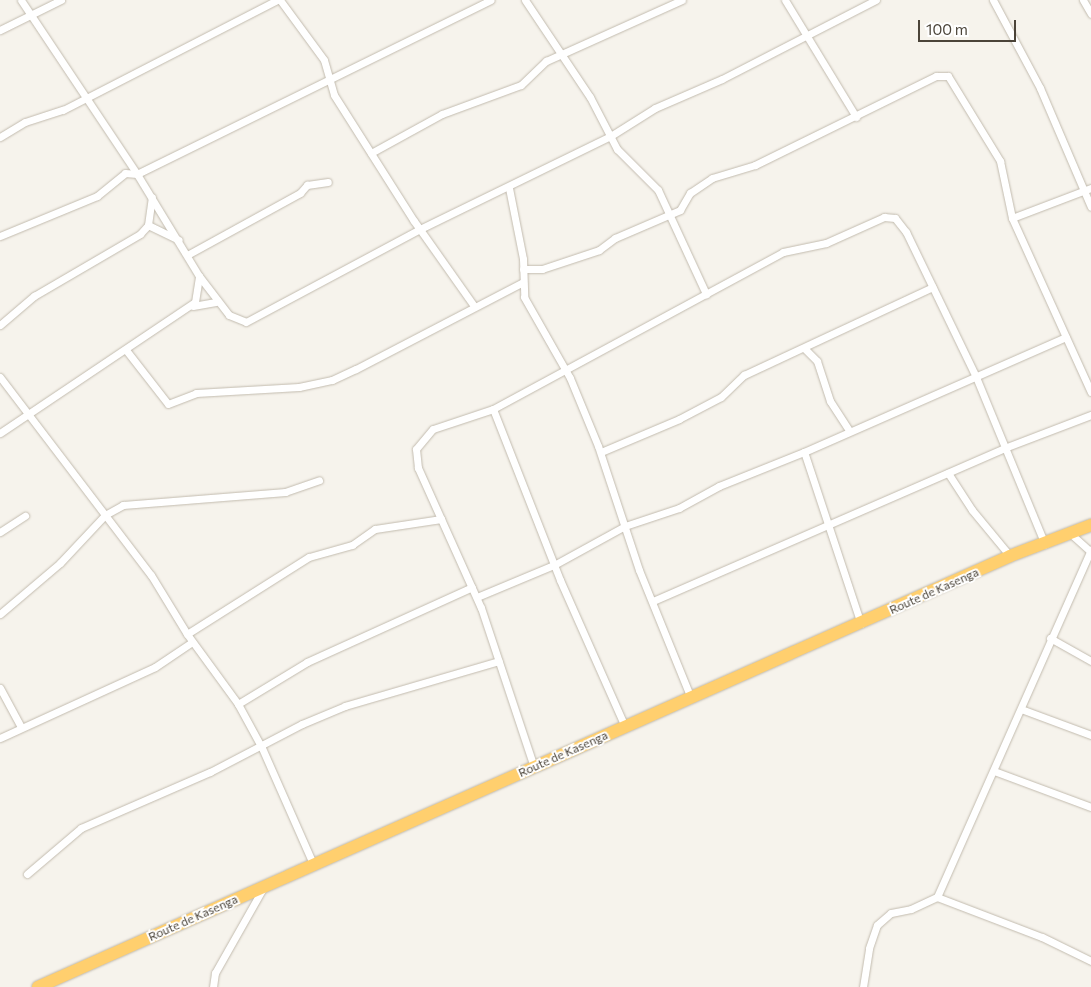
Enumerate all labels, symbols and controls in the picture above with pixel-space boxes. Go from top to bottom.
scale bar [921,10,1018,42]
text: 100 m [926,20,968,38]
street label: Route de Kasenga [887,565,981,617]
street label: Route de Kasenga [516,728,610,780]
street label: Route de Kasenga [146,892,240,944]

